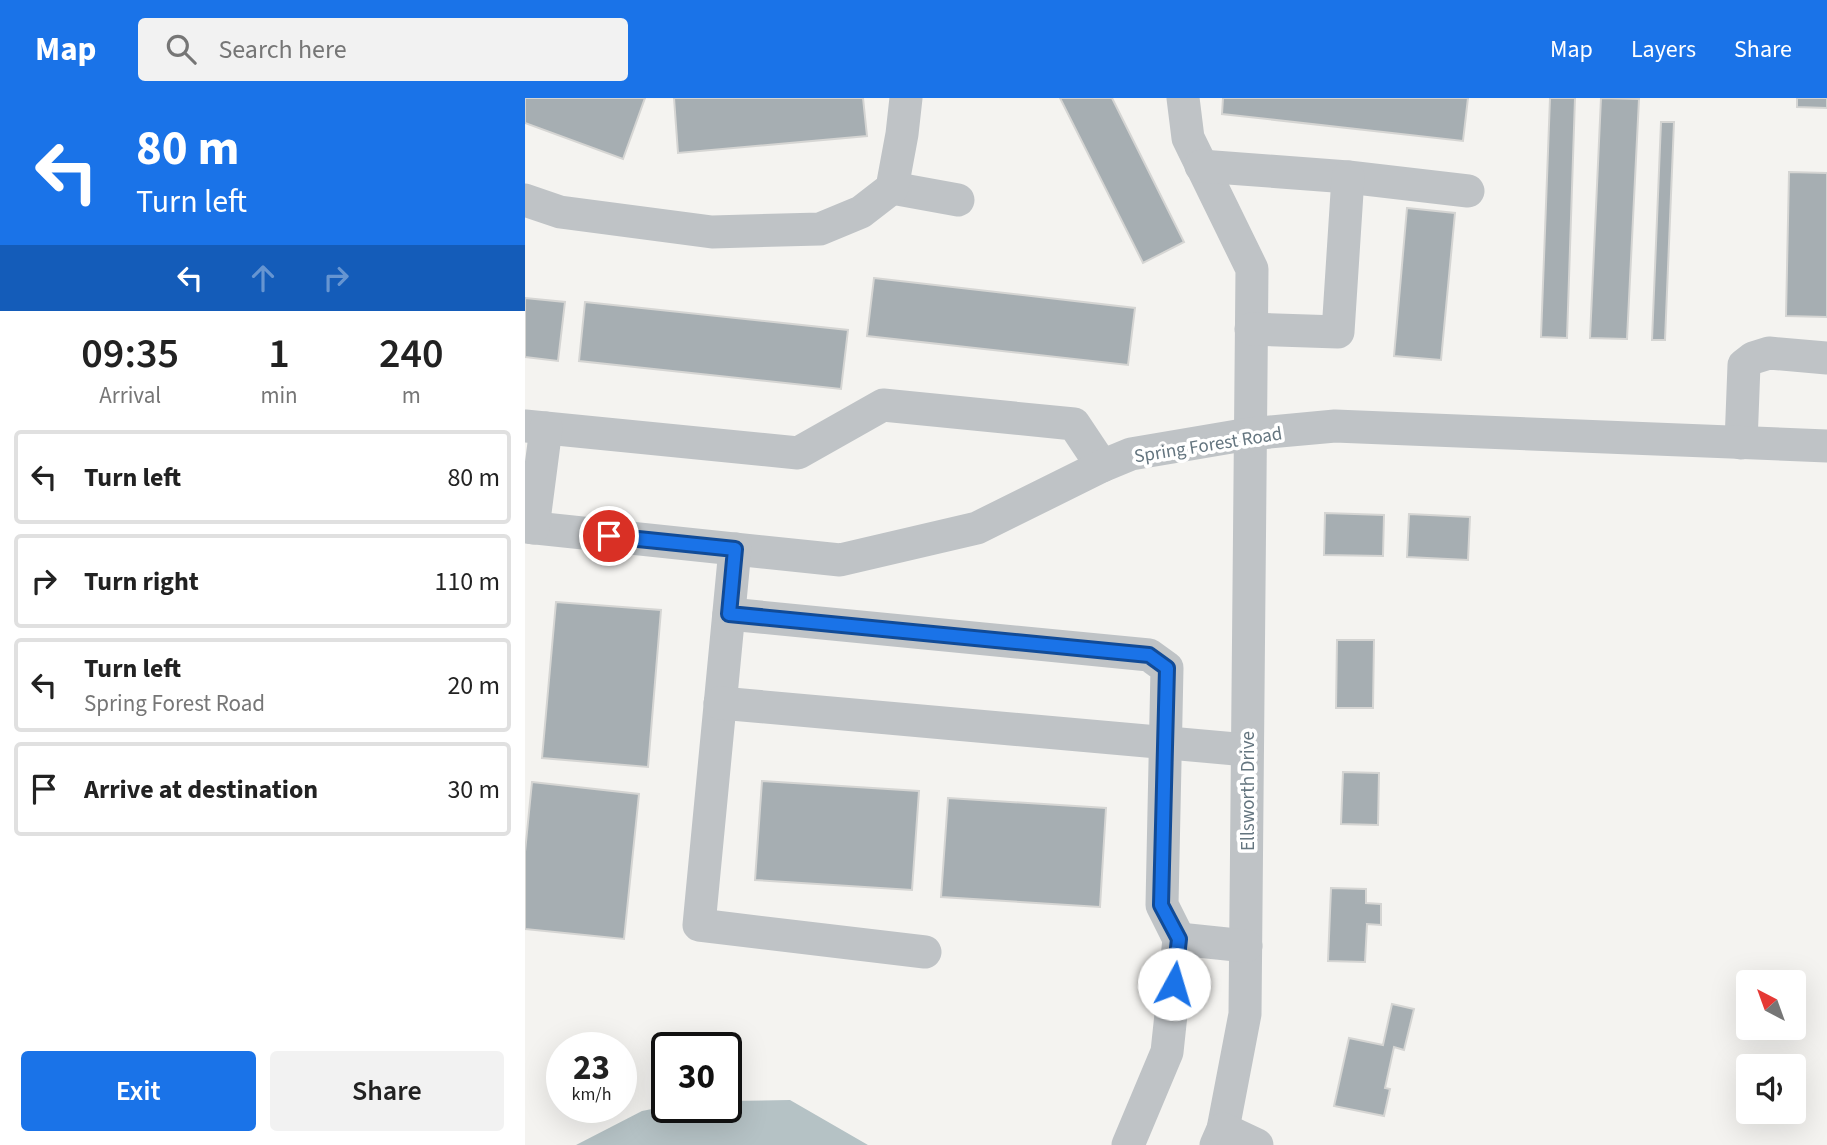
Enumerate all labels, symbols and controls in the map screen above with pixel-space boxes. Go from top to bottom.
search box [138,18,628,81]
text: Map [35,26,96,73]
icon: search [162,30,200,68]
text: Search here [218,31,347,68]
text: Map [1550,32,1593,67]
text: Layers [1631,32,1696,67]
text: Share [1734,32,1792,67]
text: 80 m [136,114,240,184]
icon: left [21,126,112,217]
text: Turn left [136,179,247,225]
icon: left [171,259,209,297]
icon: ahead [244,259,282,297]
icon: right [317,259,355,297]
text: 09:35 [81,324,179,384]
text: 1 [268,324,290,384]
text: 240 [379,324,444,384]
text: Arrival [99,379,161,412]
text: min [260,379,298,412]
text: m [402,379,421,412]
street label: Spring Forest Road [1132,420,1284,471]
icon: left [25,458,63,496]
text: Turn left [84,459,181,496]
text: 80 m [447,459,500,496]
pin [579,506,639,566]
icon: arrive [590,517,628,555]
icon: right [25,562,63,600]
text: Turn right [84,563,199,600]
text: 110 m [434,563,500,600]
text: Turn left [84,650,181,687]
icon: left [25,666,63,704]
text: 20 m [447,667,500,704]
text: Spring Forest Road [84,687,265,720]
street label: Ellsworth Drive [1235,731,1262,851]
icon: arrive [25,770,63,808]
text: Arrive at destination [84,771,318,808]
text: 30 m [447,771,500,808]
position arrow [1137,947,1211,1021]
north arrow [1736,970,1806,1040]
map controls [1736,970,1806,1124]
speed limit sign: 30 [651,1032,742,1123]
text: 23 [573,1043,610,1093]
button: Exit [21,1051,256,1131]
button: Share [270,1051,504,1131]
button: sound [1736,1054,1806,1124]
text: km/h [572,1082,611,1107]

